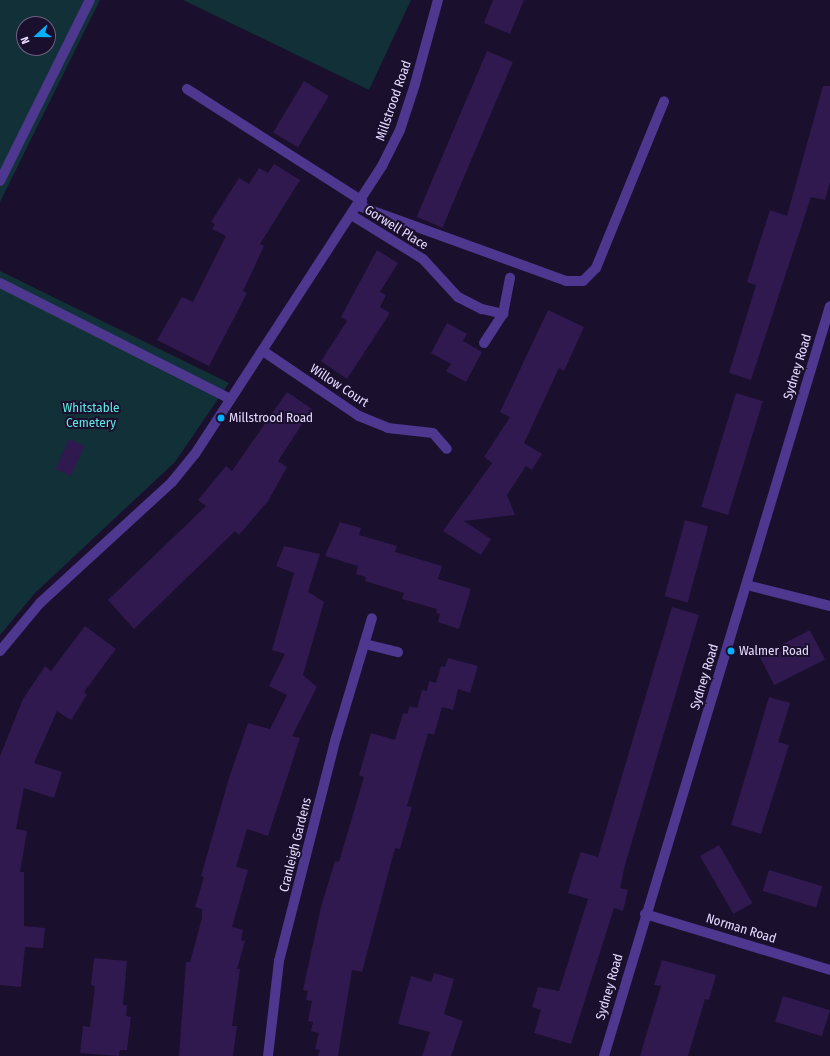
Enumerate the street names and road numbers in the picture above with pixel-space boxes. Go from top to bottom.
street label: Millstrood Road [373,59,415,143]
street label: Gorwell Place [361,202,431,254]
street label: Sydney Road [781,332,815,402]
street label: Willow Court [307,361,371,411]
street label: Sydney Road [688,642,722,712]
street label: Cranleigh Gardens [277,796,315,894]
street label: Norman Road [704,911,778,947]
street label: Sydney Road [593,952,627,1022]

